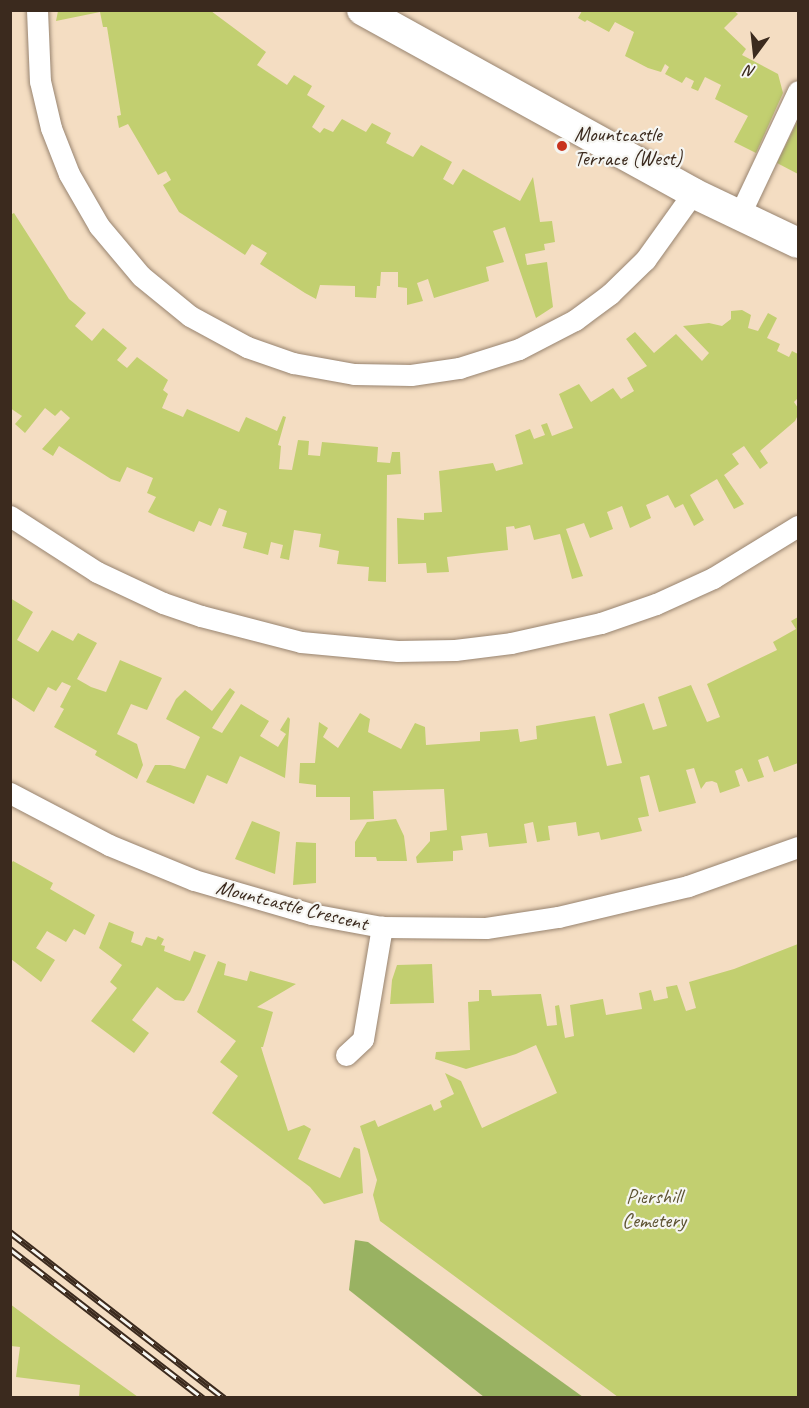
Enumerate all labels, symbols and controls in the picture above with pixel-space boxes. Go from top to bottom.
north arrow [725,24,785,84]
text: N [743,60,758,82]
place label: Mountcastle Terrace (West) [574,121,682,171]
marker: Mountcastle Terrace (West) [555,139,569,153]
street label: Mountcastle Crescent [214,874,370,936]
park label: Piershill Cemetery [622,1183,686,1233]

